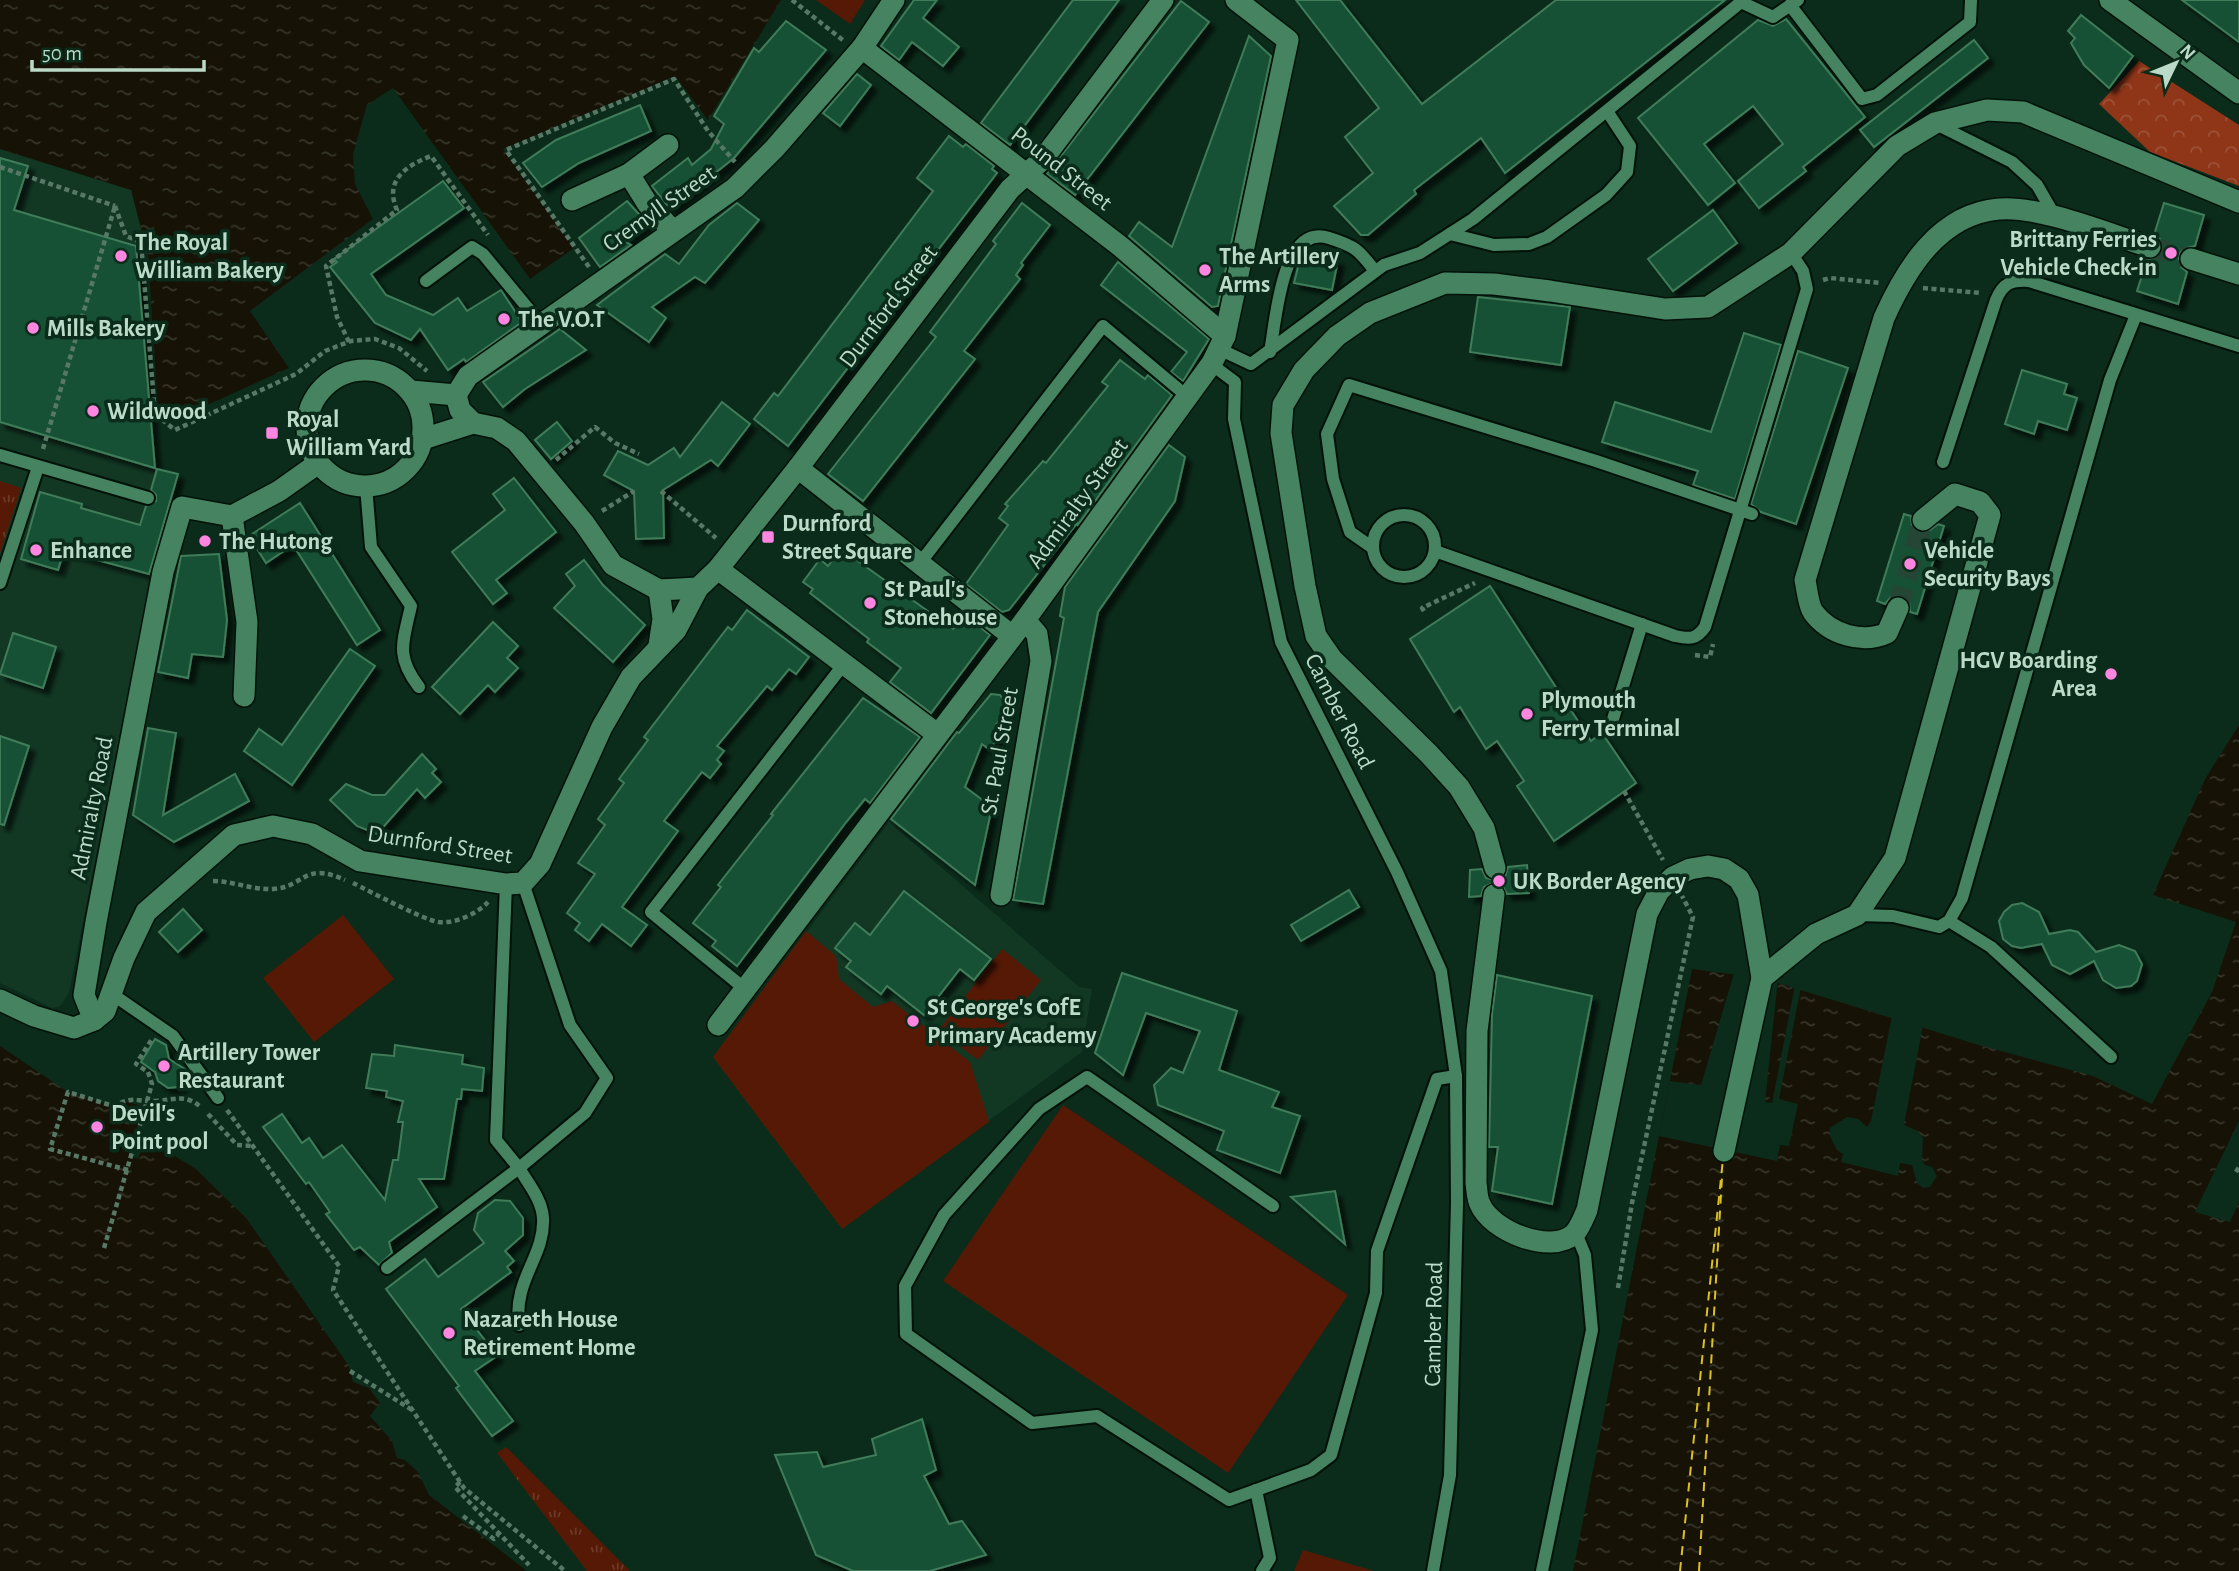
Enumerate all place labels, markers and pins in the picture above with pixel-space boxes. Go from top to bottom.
place label: Brittany Ferries Vehicle Check-in [2000,228,2157,280]
place label: The Royal William Bakery [135,231,284,283]
place label: The Artillery Arms [1219,245,1339,297]
marker: Brittany Ferries Vehicle Check-in [2163,245,2179,261]
marker: The Royal William Bakery [113,248,129,264]
marker: The Artillery Arms [1197,262,1213,278]
place label: The V.O.T [518,308,605,332]
marker: The V.O.T [496,311,512,327]
place label: Mills Bakery [47,317,166,341]
marker: Mills Bakery [25,320,41,336]
place label: Wildwood [107,400,207,424]
marker: Wildwood [85,403,101,419]
place label: Royal William Yard [286,408,412,460]
marker: Royal William Yard [264,425,280,441]
place label: Durnford Street Square [782,512,912,564]
marker: Durnford Street Square [760,529,776,545]
place label: The Hutong [219,530,333,554]
marker: The Hutong [197,533,213,549]
place label: Enhance [50,539,132,563]
place label: Vehicle Security Bays [1924,539,2051,591]
marker: Enhance [28,542,44,558]
marker: Vehicle Security Bays [1902,556,1918,572]
place label: St Paul's Stonehouse [884,578,997,630]
marker: St Paul's Stonehouse [862,595,878,611]
place label: HGV Boarding Area [1960,649,2098,701]
marker: HGV Boarding Area [2103,666,2119,682]
place label: Plymouth Ferry Terminal [1541,689,1680,741]
marker: Plymouth Ferry Terminal [1519,706,1535,722]
place label: UK Border Agency [1513,870,1686,894]
marker: UK Border Agency [1491,873,1507,889]
place label: St George's CofE Primary Academy [927,996,1097,1048]
marker: St George's CofE Primary Academy [905,1013,921,1029]
place label: Artillery Tower Restaurant [178,1041,321,1093]
marker: Artillery Tower Restaurant [156,1058,172,1074]
place label: Devil's Point pool [111,1102,209,1154]
marker: Devil's Point pool [89,1119,105,1135]
place label: Nazareth House Retirement Home [463,1308,636,1360]
marker: Nazareth House Retirement Home [441,1325,457,1341]

